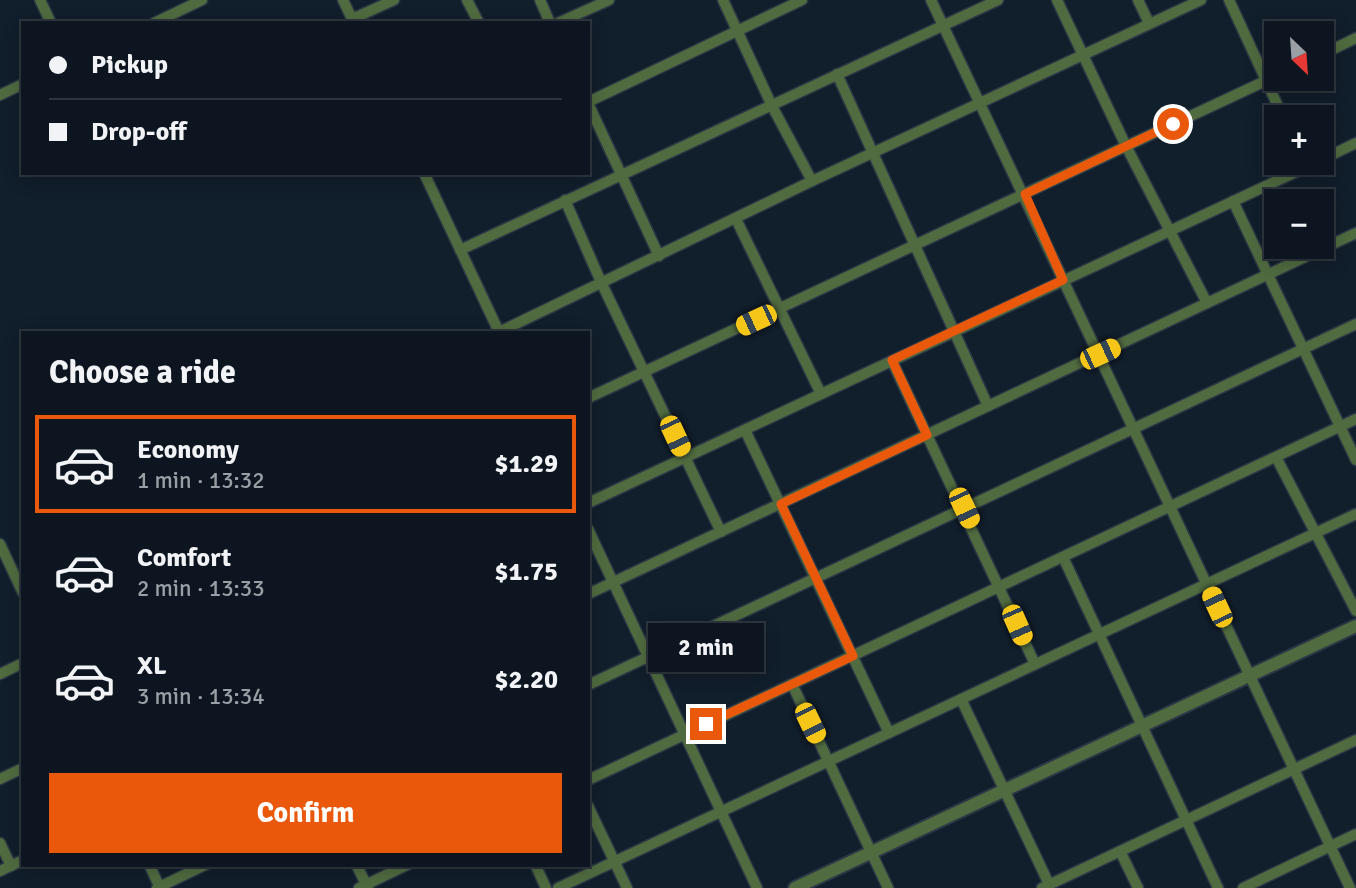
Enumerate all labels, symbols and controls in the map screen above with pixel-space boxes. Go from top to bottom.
north arrow [1264,21,1334,91]
map controls [1264,21,1334,259]
text: Pickup [91,49,168,81]
button: + [1264,105,1334,175]
route start [1157,108,1189,140]
text: Drop-off [91,116,187,148]
button: − [1264,189,1334,259]
car [733,302,780,338]
car [1077,336,1124,372]
text: Choose a ride [49,353,236,392]
car [657,413,694,459]
icon: car [53,433,116,496]
text: Economy [137,434,239,466]
text: $1.29 [494,448,558,480]
text: 1 min · 13:32 [137,466,265,495]
car [946,485,983,531]
icon: car [53,541,116,604]
text: Comfort [137,542,231,574]
text: $1.75 [494,556,558,588]
text: 2 min · 13:33 [137,574,265,603]
car [1199,584,1236,630]
car [999,602,1036,648]
callout: 2 min [648,622,764,672]
text: 2 min [678,633,734,662]
icon: car [53,649,116,712]
text: XL [137,650,167,682]
text: $2.20 [494,664,558,696]
text: 3 min · 13:34 [137,682,265,711]
car [792,700,829,746]
route end [690,708,722,740]
button: Confirm [49,773,562,853]

